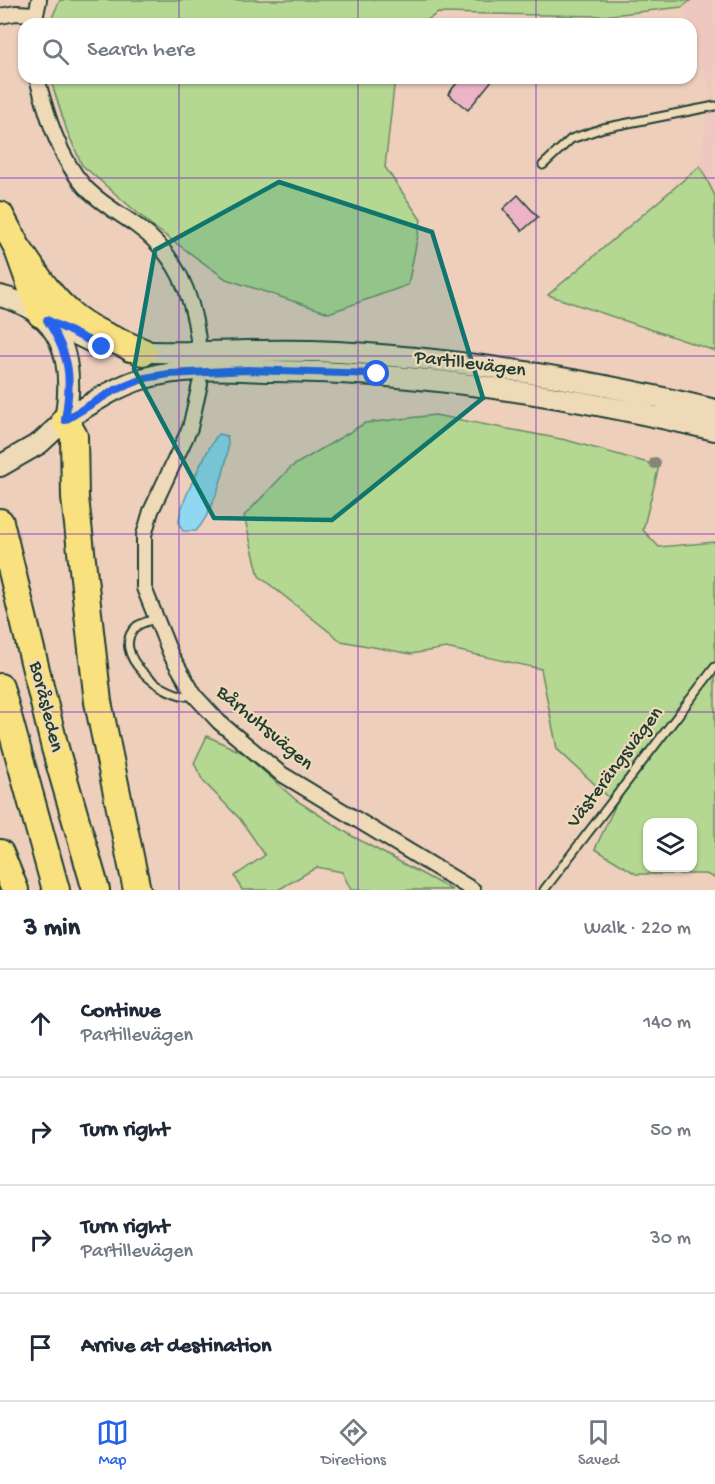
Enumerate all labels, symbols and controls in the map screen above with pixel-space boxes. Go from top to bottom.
search box [18,18,697,84]
icon: search [39,35,72,68]
text: Search here [87,38,195,64]
route end [88,333,114,359]
street label: Partillevägen [412,347,527,383]
route start [363,360,389,386]
street label: Boråsleden [22,658,68,755]
street label: Bårhultsvägen [210,680,318,777]
street label: Västerängsvägen [562,703,669,834]
map controls [643,818,697,872]
button: layers [643,818,697,872]
text: 3 min [24,914,80,945]
text: Walk · 220 m [584,918,691,941]
text: Continue [81,999,161,1025]
icon: ahead [24,1007,57,1040]
text: 140 m [643,1012,691,1035]
text: Partillevägen [81,1025,193,1048]
icon: right [24,1115,57,1148]
text: Turn right [81,1118,169,1144]
text: 50 m [650,1120,691,1143]
text: Turn right [81,1215,169,1241]
icon: right [24,1223,57,1256]
text: 30 m [650,1228,691,1251]
text: Partillevägen [81,1241,193,1264]
icon: arrive [24,1331,57,1364]
text: Arrive at destination [81,1334,271,1360]
tab: Map [96,1416,129,1471]
tab: Directions [321,1416,386,1471]
tab: Saved [578,1416,619,1471]

